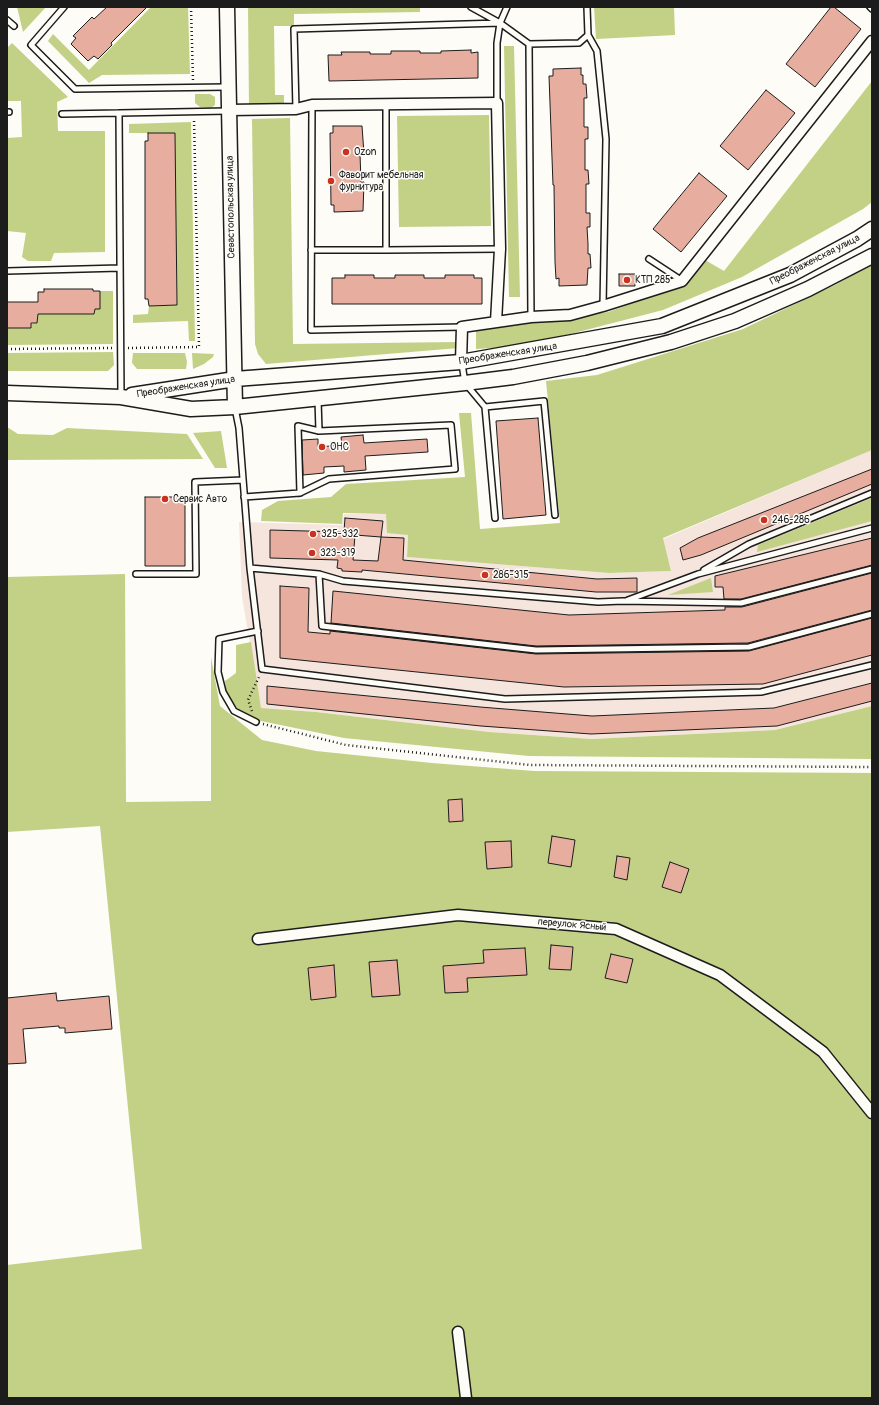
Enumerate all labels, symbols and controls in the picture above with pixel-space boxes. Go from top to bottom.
place label: Ozon [354,146,376,158]
marker: Ozon [341,147,351,157]
street label: Севастопольская улица [224,155,238,259]
place label: Фаворит мебельная фурнитура [339,169,423,192]
marker: Фаворит мебельная фурнитура [326,176,336,186]
street label: Преображенская улица [768,232,862,288]
place label: КТП 285 [635,274,671,286]
marker: КТП 285 [622,275,632,285]
street label: Преображенская улица [458,340,558,368]
street label: Преображенская улица [136,373,236,401]
place label: ОНС [330,441,349,453]
marker: ОНС [317,442,327,452]
place label: Сервис Авто [173,493,227,505]
marker: Сервис Авто [160,494,170,504]
place label: 246-286 [772,514,810,526]
marker: 246-286 [759,515,769,525]
place label: 325-332 [321,528,359,540]
marker: 325-332 [308,529,318,539]
place label: 323-319 [320,547,355,559]
marker: 323-319 [307,548,317,558]
place label: 286-315 [493,569,529,581]
marker: 286-315 [480,570,490,580]
street label: переулок Ясный [537,916,607,934]

